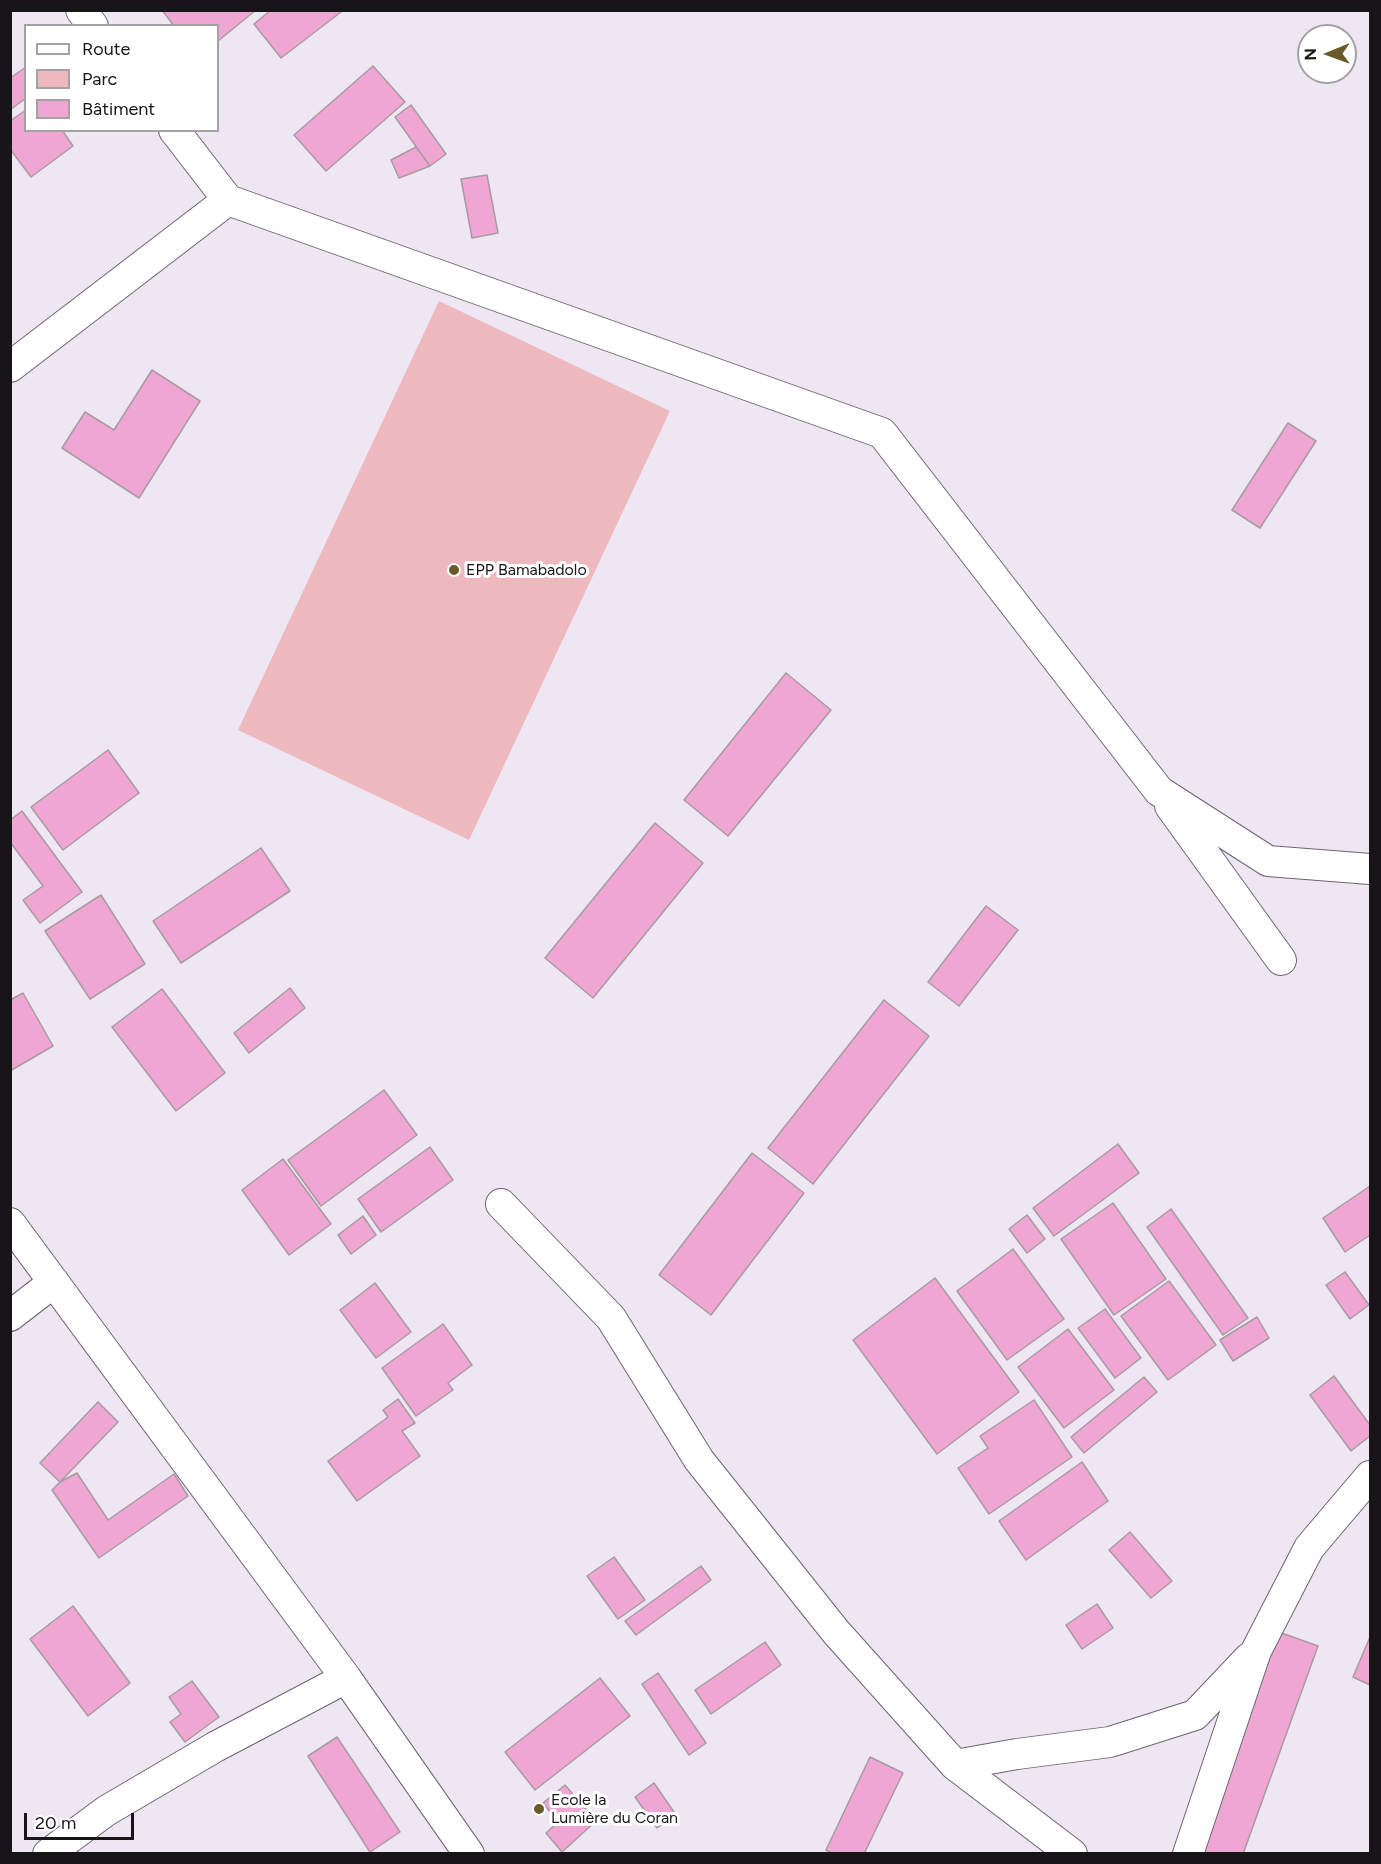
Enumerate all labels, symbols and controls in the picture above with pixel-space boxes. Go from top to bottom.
legend [24,24,219,132]
north arrow [1297,24,1357,84]
text: Route [82,38,130,60]
text: N [1301,48,1320,61]
text: Parc [82,68,117,90]
text: Bâtiment [82,98,155,120]
place label: EPP Bamabadolo [466,560,587,580]
marker: EPP Bamabadolo [447,563,461,577]
place label: Ecole la Lumière du Coran [551,1790,678,1828]
scale bar [27,1801,136,1839]
marker: Ecole la Lumière du Coran [532,1802,546,1816]
text: 20 m [35,1812,76,1834]

